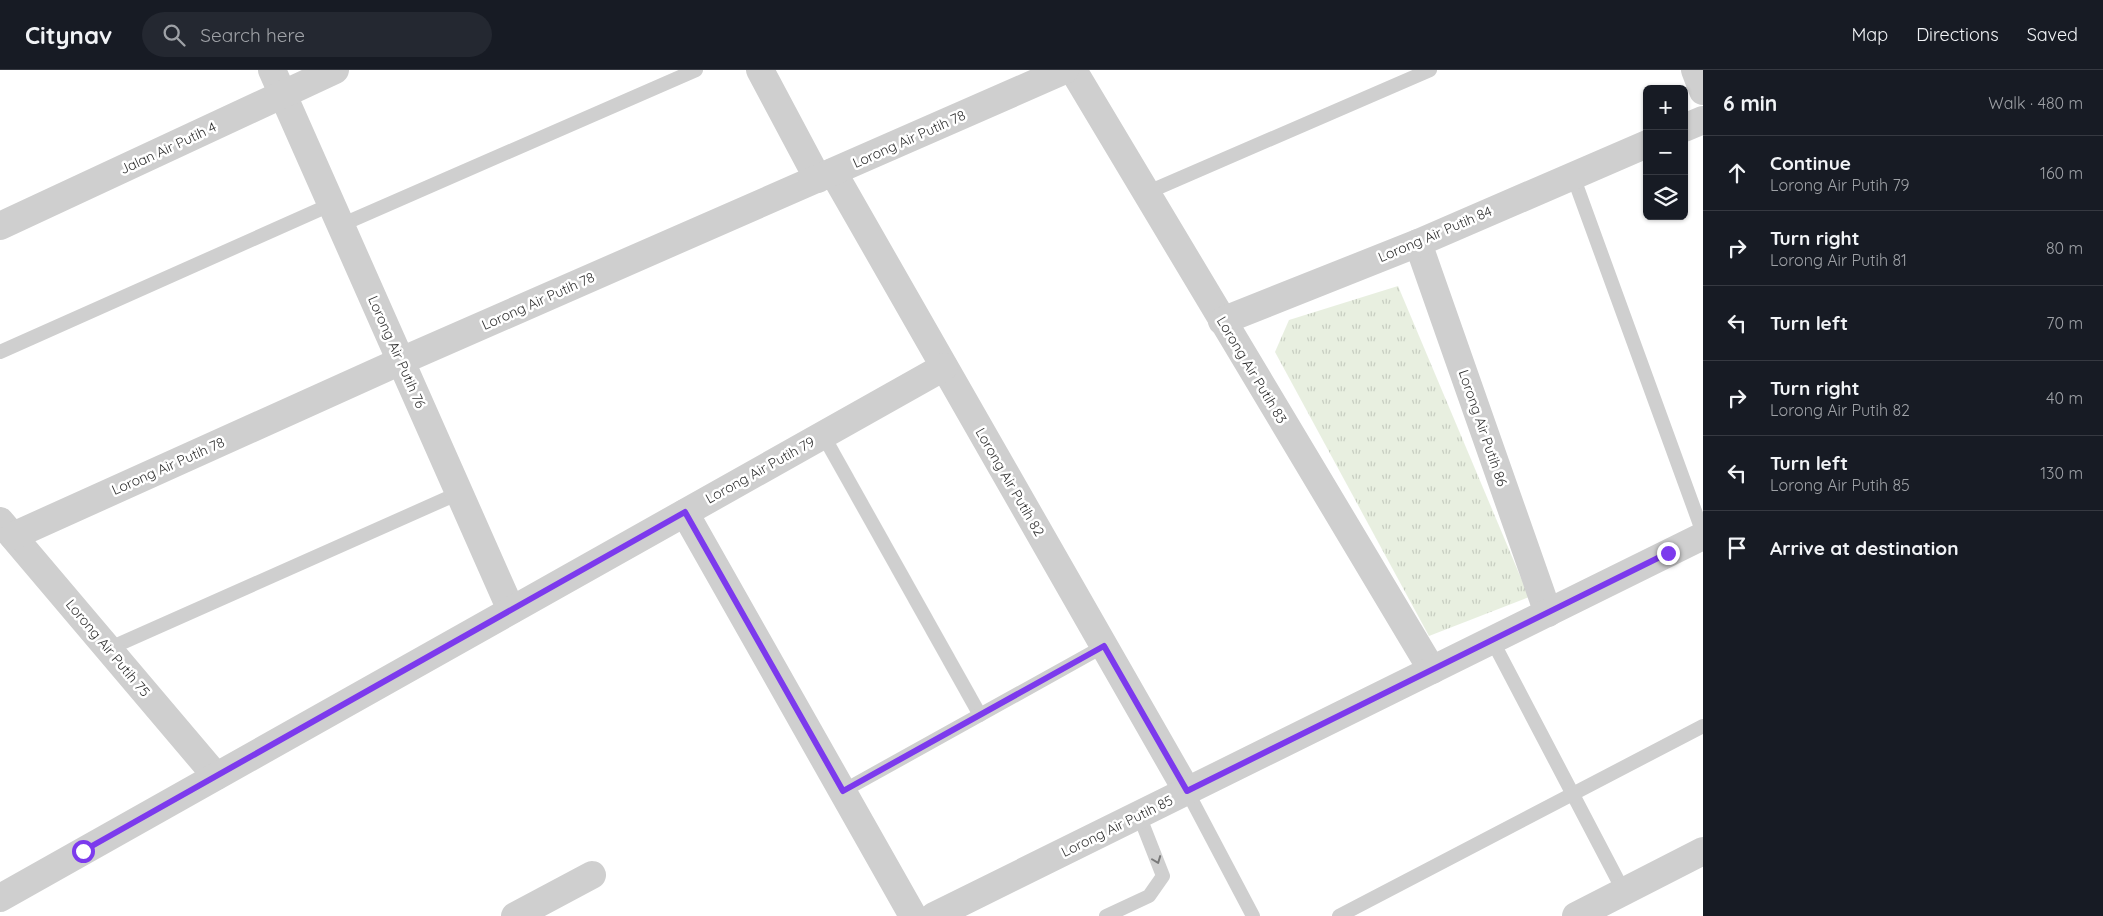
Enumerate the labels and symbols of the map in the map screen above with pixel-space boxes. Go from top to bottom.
street label: Lorong Air Putih 78 [850,106,968,172]
street label: Jalan Air Putih 4 [117,118,219,178]
street label: Lorong Air Putih 84 [1375,202,1495,266]
street label: Lorong Air Putih 78 [479,268,597,334]
street label: Lorong Air Putih 76 [364,293,430,412]
street label: Lorong Air Putih 83 [1213,313,1291,427]
street label: Lorong Air Putih 86 [1455,367,1512,489]
street label: Lorong Air Putih 82 [972,424,1049,540]
street label: Lorong Air Putih 79 [702,432,818,507]
street label: Lorong Air Putih 78 [109,433,227,499]
route end [1657,542,1680,565]
street label: Lorong Air Putih 75 [62,596,154,700]
street label: Lorong Air Putih 85 [1058,791,1176,861]
route start [72,840,95,863]
one-way arrow [1151,856,1161,864]

